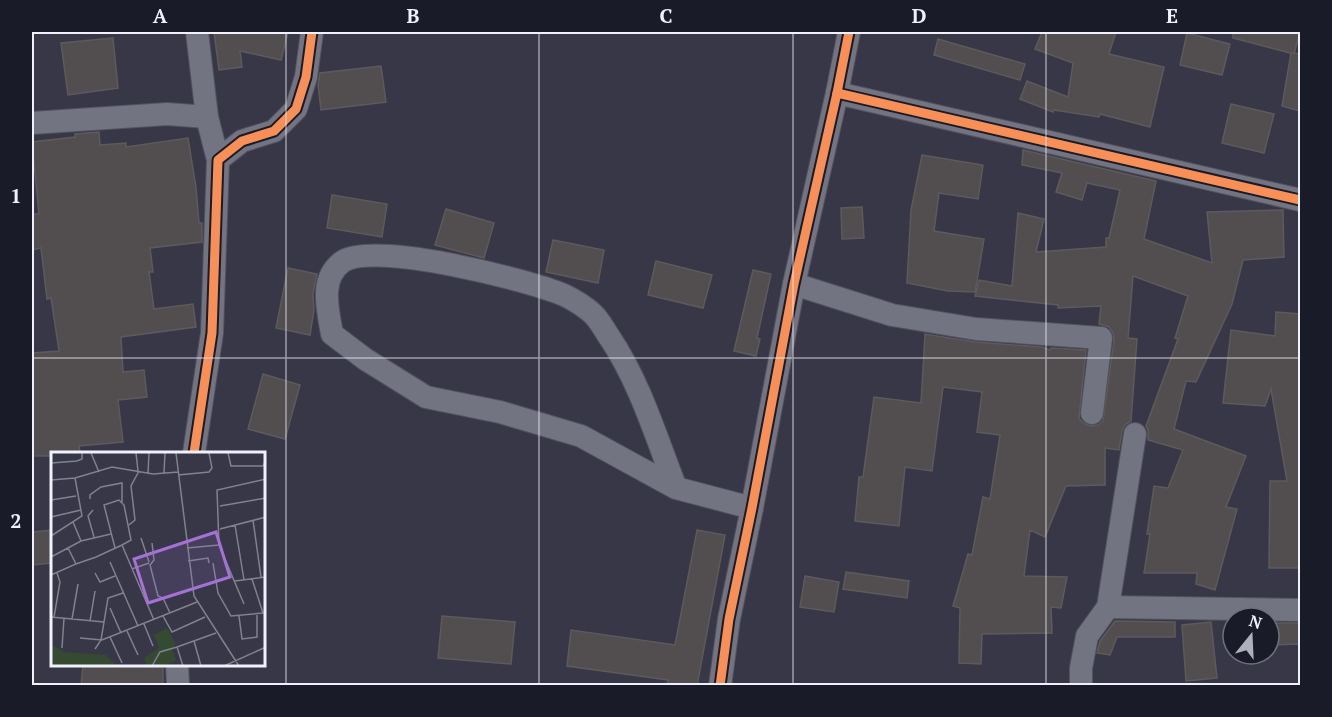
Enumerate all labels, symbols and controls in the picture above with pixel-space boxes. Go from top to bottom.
text: A [153,2,168,29]
text: B [407,2,420,29]
text: C [659,2,673,29]
text: D [912,2,926,29]
text: E [1166,2,1178,29]
text: 1 [10,182,22,209]
inset map [51,452,266,666]
text: 2 [10,507,22,534]
north arrow [1221,606,1281,666]
text: N [1246,609,1265,634]

